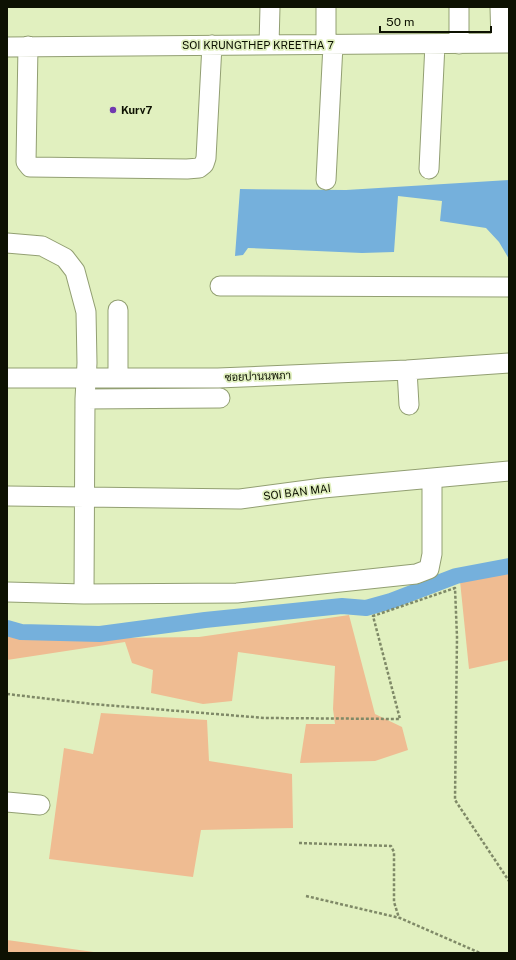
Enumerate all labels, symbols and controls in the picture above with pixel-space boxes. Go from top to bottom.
scale bar [380,8,491,34]
text: 50 m [386,15,414,29]
street label: SOI KRUNGTHEP KREETHA 7 [182,39,334,51]
place label: Kurv7 [121,104,152,116]
marker: Kurv7 [108,105,118,115]
street label: ซอยปานนพภา [225,369,291,383]
street label: SOI BAN MAI [263,482,331,502]

